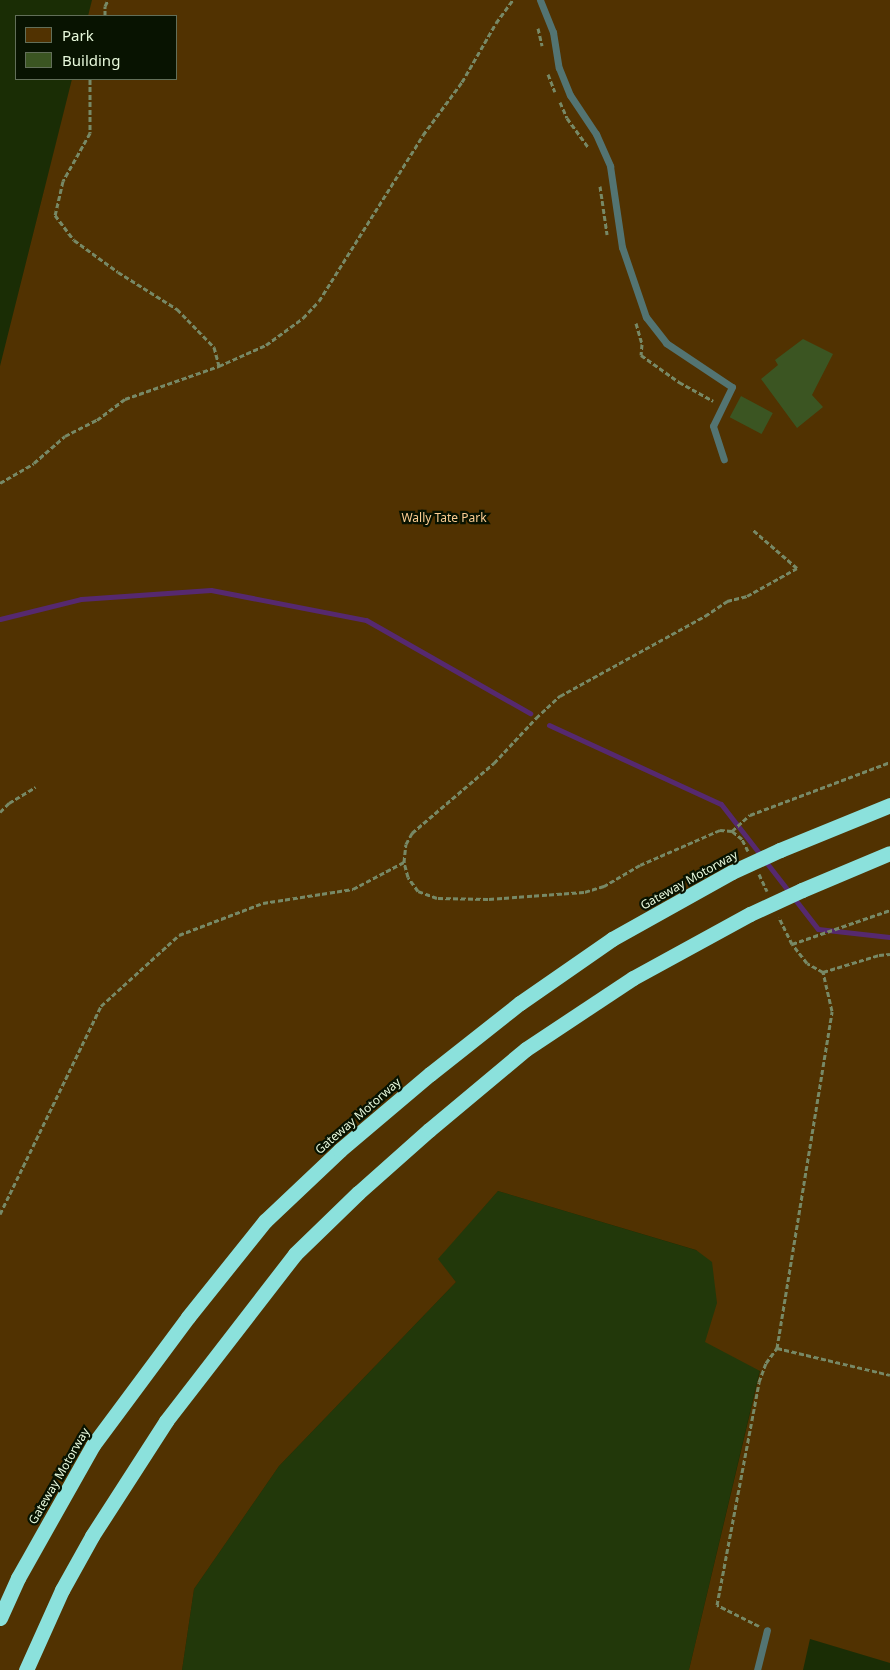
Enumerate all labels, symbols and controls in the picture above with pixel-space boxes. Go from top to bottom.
legend [15,15,178,80]
text: Park [62,25,94,45]
text: Building [62,50,120,70]
park label: Wally Tate Park [401,511,487,525]
street label: Gateway Motorway [638,847,740,913]
street label: Gateway Motorway [312,1075,404,1157]
street label: Gateway Motorway [26,1425,92,1527]

